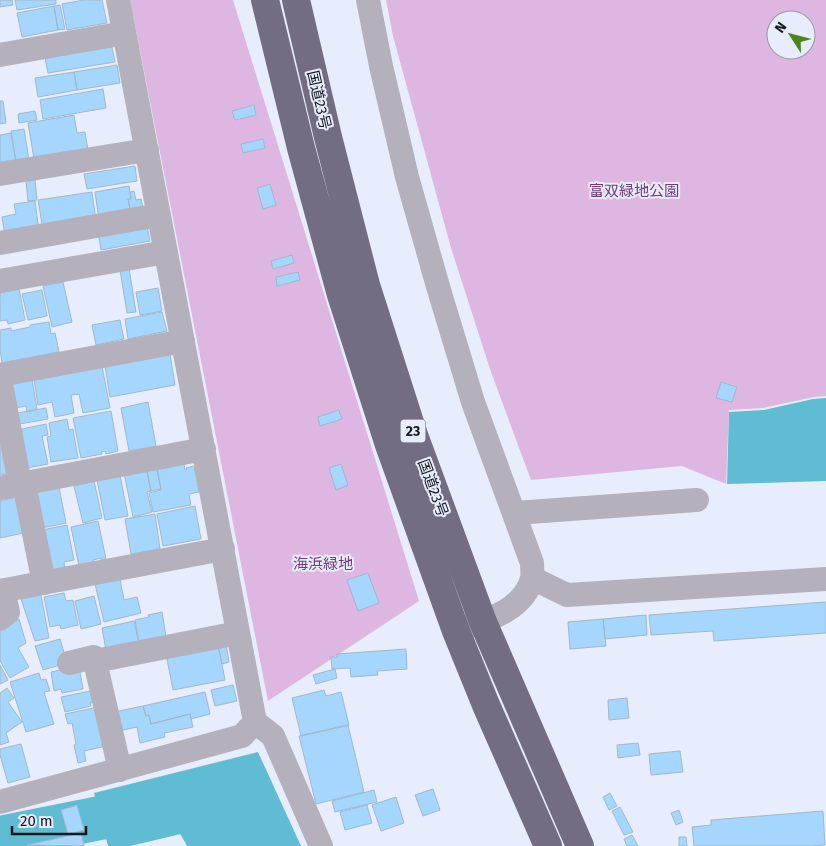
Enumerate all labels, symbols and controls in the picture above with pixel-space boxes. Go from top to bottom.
north arrow [766,10,816,60]
text: N [771,19,790,36]
street label: 国道23号 [303,69,335,131]
park label: 富双緑地公園 [589,182,679,200]
road number: 23 [400,420,426,442]
street label: 国道23号 [414,457,452,519]
park label: 海浜緑地 [293,555,353,573]
scale bar [12,804,86,836]
text: 20 m [20,812,53,830]

